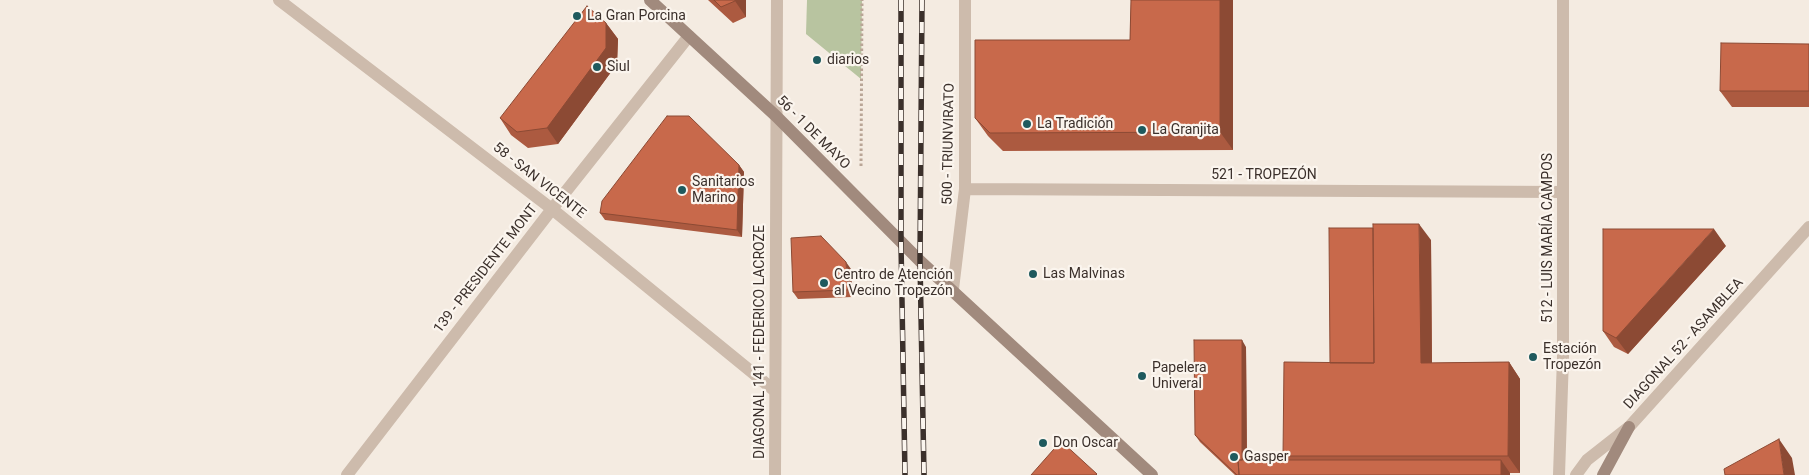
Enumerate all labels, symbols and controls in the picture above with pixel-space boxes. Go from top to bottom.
place label: La Gran Porcina [587,8,686,24]
marker: La Gran Porcina [571,10,583,22]
place label: diarios [827,52,869,68]
marker: diarios [811,54,823,66]
place label: Siul [607,59,630,75]
marker: Siul [591,61,603,73]
street label: 500 - TRIUNVIRATO [940,83,958,205]
street label: 56 - 1 DE MAYO [773,93,853,173]
place label: La Tradición [1037,116,1113,132]
marker: La Tradición [1021,118,1033,130]
place label: La Granjita [1152,122,1219,138]
marker: La Granjita [1136,124,1148,136]
street label: 58 - SAN VICENTE [489,139,589,223]
street label: 512 - LUIS MARÍA CAMPOS [1540,153,1556,323]
street label: 521 - TROPEZÓN [1211,167,1317,183]
place label: Sanitarios Marino [692,174,755,206]
marker: Sanitarios Marino [676,184,688,196]
street label: 139 - PRESIDENTE MONT [431,201,541,337]
street label: DIAGONAL 141 - FEDERICO LACROZE [752,225,768,459]
place label: Las Malvinas [1043,266,1125,282]
place label: Centro de Atención al Vecino Tropezón [834,267,953,300]
marker: Las Malvinas [1027,268,1039,280]
street label: DIAGONAL 52 - ASAMBLEA [1621,275,1747,413]
marker: Centro de Atención al Vecino Tropezón [818,277,830,289]
place label: Estación Tropezón [1543,341,1601,374]
marker: Estación Tropezón [1527,351,1539,363]
place label: Papelera Univeral [1152,360,1207,392]
marker: Papelera Univeral [1136,370,1148,382]
place label: Don Oscar [1053,435,1118,451]
marker: Don Oscar [1037,437,1049,449]
place label: Gasper [1244,449,1288,465]
marker: Gasper [1228,451,1240,463]

